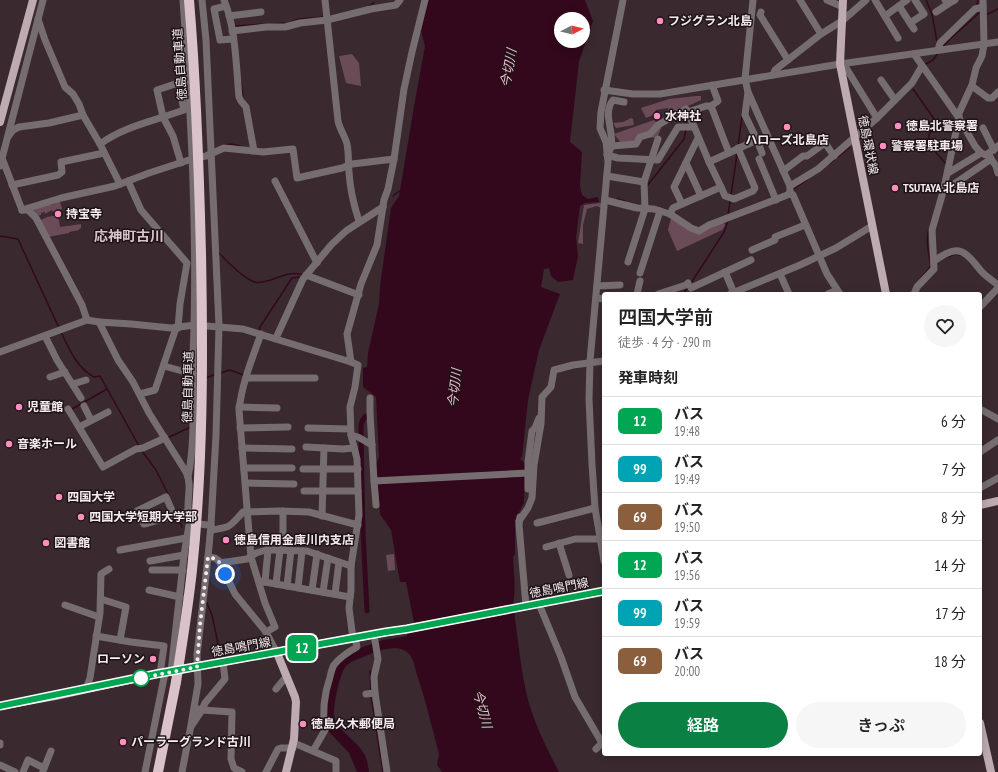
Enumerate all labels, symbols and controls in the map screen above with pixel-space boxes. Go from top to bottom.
north arrow [554,12,590,48]
map controls [554,12,590,48]
place label: フジグラン北島 [668,13,752,28]
marker: フジグラン北島 [655,16,665,26]
street label: 徳島自動車道 [170,28,189,100]
water label: 今切川 [497,45,521,89]
place label: 水神社 [665,108,701,123]
marker: 水神社 [652,111,662,121]
street label: 徳島環状線 [855,114,882,176]
place label: 徳島北警察署 [906,118,978,133]
marker: 徳島北警察署 [893,121,903,131]
marker: ハローズ北島店 [782,122,792,132]
place label: ハローズ北島店 [745,132,829,147]
place label: 警察署駐車場 [891,138,963,153]
marker: 警察署駐車場 [878,141,888,151]
place label: TSUTAYA 北島店 [903,180,979,195]
marker: TSUTAYA 北島店 [890,183,900,193]
place label: 持宝寺 [66,206,102,221]
marker: 持宝寺 [53,209,63,219]
district label: 応神町古川 [94,227,164,245]
text: 四国大学前 [618,305,713,329]
button: heart [924,305,966,347]
text: 徒歩 · 4 分 · 290 m [618,334,711,351]
street label: 徳島自動車道 [179,351,196,423]
water label: 今切川 [444,366,465,408]
text: 発車時刻 [618,368,678,387]
place label: 児童館 [27,399,63,414]
marker: 児童館 [14,402,24,412]
text: バス [674,404,704,423]
text: 12 [633,412,647,430]
text: 6 分 [941,412,966,431]
text: 19:48 [674,423,700,440]
place label: 音楽ホール [17,436,77,451]
marker: 音楽ホール [4,439,14,449]
text: バス [674,452,704,471]
text: 99 [633,460,647,478]
text: 7 分 [942,460,966,479]
text: 19:49 [674,471,700,488]
place label: 四国大学 [67,489,115,504]
marker: 四国大学 [54,492,64,502]
text: バス [674,500,704,519]
text: 69 [633,508,647,526]
text: 8 分 [941,508,966,527]
place label: 四国大学短期大学部 [89,509,197,524]
marker: 四国大学短期大学部 [76,512,86,522]
text: 19:50 [674,519,700,536]
place label: 徳島信用金庫川内支店 [234,532,354,547]
place label: 図書館 [54,535,90,550]
marker: 徳島信用金庫川内支店 [221,535,231,545]
marker: 図書館 [41,538,51,548]
text: バス [674,548,704,567]
text: 12 [633,556,647,574]
text: 14 分 [934,556,966,575]
your location [215,564,235,584]
text: 19:56 [674,567,700,584]
street label: 徳島鳴門線 [528,574,590,601]
text: バス [674,596,704,615]
text: 99 [633,604,647,622]
text: 17 分 [935,604,966,623]
text: 19:59 [674,615,700,632]
street label: 徳島鳴門線 [210,634,272,659]
line badge: 12 [284,635,320,661]
text: 12 [295,639,309,657]
text: バス [674,644,704,663]
place label: ローソン [97,651,145,666]
text: 69 [633,652,647,670]
text: 18 分 [934,652,966,671]
marker: ローソン [148,654,158,664]
text: 20:00 [674,663,700,680]
unlabelled marker [132,669,150,687]
water label: 今切川 [469,688,496,732]
button: 経路 [618,702,788,748]
button: きっぷ [796,702,966,748]
place label: 徳島久木郵便局 [311,716,395,731]
marker: 徳島久木郵便局 [298,719,308,729]
place label: パーラーグランド古川 [131,734,251,749]
marker: パーラーグランド古川 [118,737,128,747]

